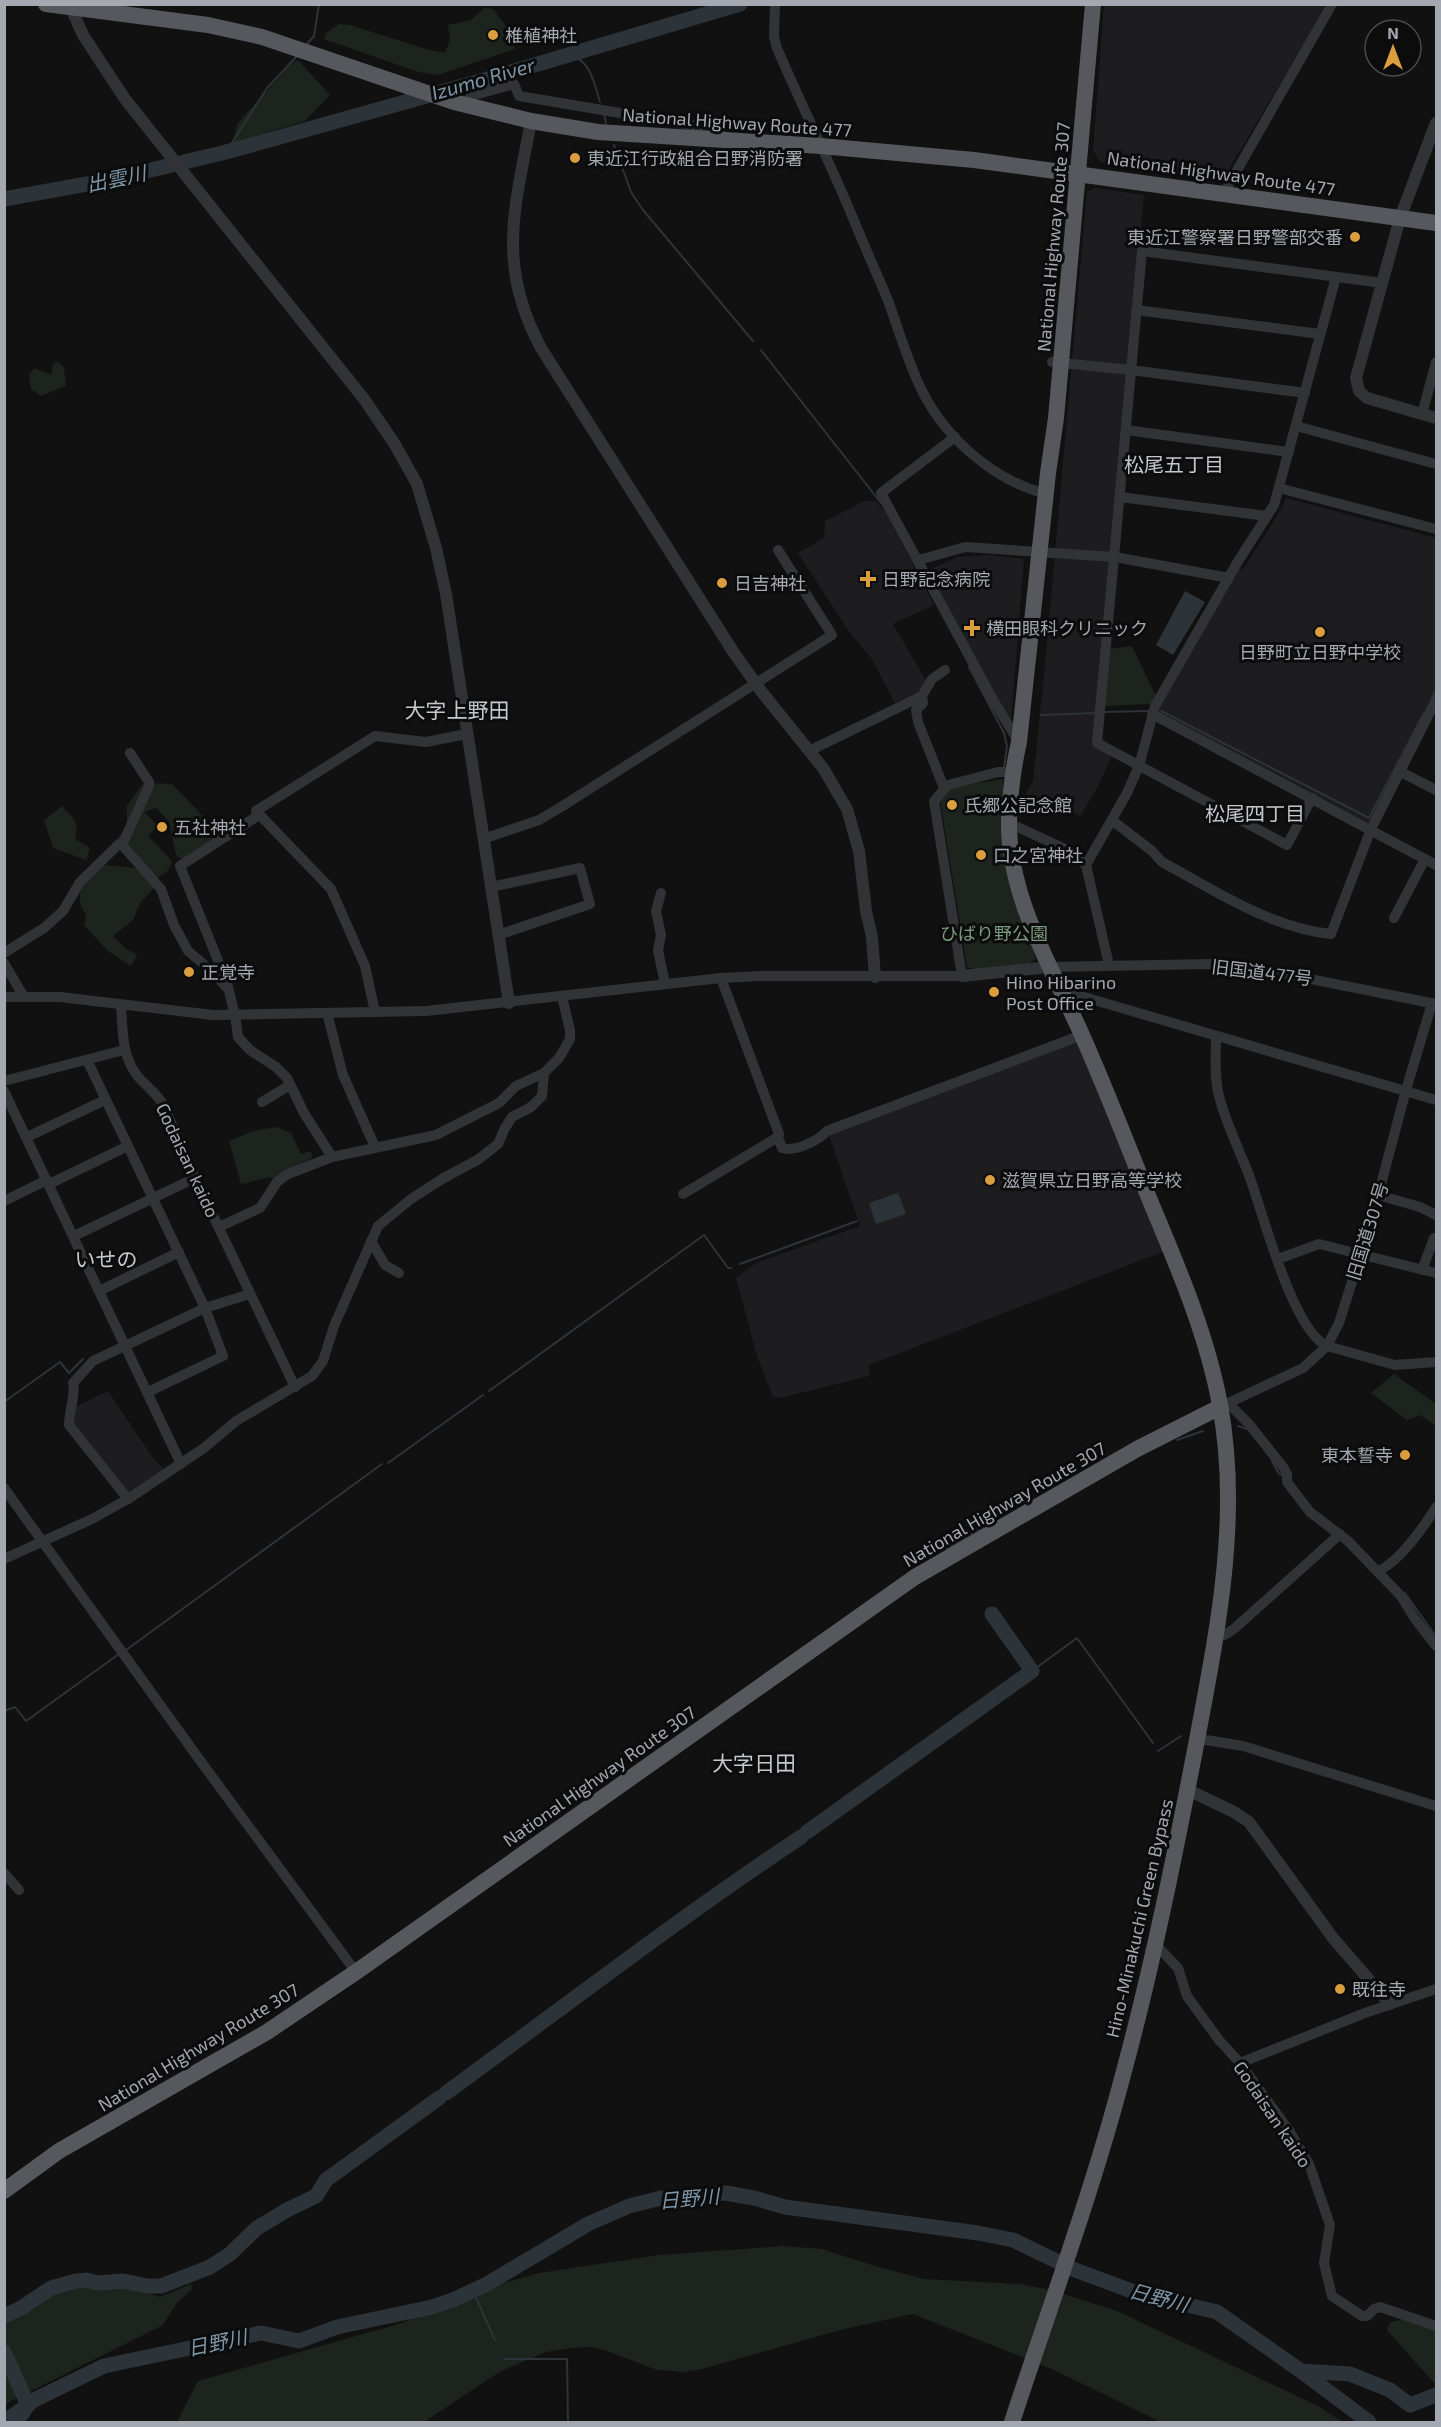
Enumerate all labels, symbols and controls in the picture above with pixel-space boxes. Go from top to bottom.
north arrow [1363,18,1423,78]
text: N [1387,23,1399,42]
place label: 椎植神社 [505,24,577,46]
marker: 椎植神社 [486,28,500,42]
water label: Izumo River [429,52,538,104]
street label: National Highway Route 477 [622,103,852,141]
street label: National Highway Route 307 [1032,121,1074,353]
street label: National Highway Route 477 [1106,146,1336,200]
place label: 東近江行政組合日野消防署 [587,147,803,169]
marker: 東近江行政組合日野消防署 [568,151,582,165]
water label: 出雲川 [84,160,150,196]
place label: 東近江警察署日野警部交番 [1127,226,1343,248]
marker: 東近江警察署日野警部交番 [1348,230,1362,244]
district label: 松尾五丁目 [1124,452,1224,476]
place label: 日野記念病院 [882,568,990,590]
marker: 日野記念病院 [859,570,877,588]
place label: 日吉神社 [734,572,806,594]
marker: 日吉神社 [715,576,729,590]
place label: 横田眼科クリニック [986,617,1148,639]
marker: 横田眼科クリニック [963,619,981,637]
marker: 日野町立日野中学校 [1313,625,1327,639]
place label: 日野町立日野中学校 [1239,641,1401,663]
district label: 大字上野田 [405,697,510,722]
place label: 氏郷公記念館 [964,794,1072,816]
marker: 氏郷公記念館 [945,798,959,812]
district label: 松尾四丁目 [1205,801,1305,825]
place label: 五社神社 [174,816,246,838]
marker: 五社神社 [155,820,169,834]
place label: 口之宮神社 [993,844,1083,866]
marker: 口之宮神社 [974,848,988,862]
park label: ひばり野公園 [940,922,1048,944]
street label: 旧国道477号 [1210,955,1314,989]
place label: 正覚寺 [201,961,255,983]
marker: 正覚寺 [182,965,196,979]
place label: Hino Hibarino Post Office [1006,971,1116,1014]
marker: Hino Hibarino Post Office [987,985,1001,999]
street label: Godaisan kaido [152,1099,224,1221]
place label: 滋賀県立日野高等学校 [1002,1169,1182,1191]
marker: 滋賀県立日野高等学校 [983,1173,997,1187]
street label: 旧国道307号 [1342,1179,1392,1283]
district label: いせの [75,1246,138,1271]
street label: National Highway Route 307 [899,1437,1109,1571]
place label: 東本誓寺 [1321,1444,1393,1466]
marker: 東本誓寺 [1398,1448,1412,1462]
street label: National Highway Route 307 [498,1701,700,1851]
district label: 大字日田 [712,1750,796,1775]
street label: Hino-Minakuchi Green Bypass [1101,1796,1177,2040]
street label: National Highway Route 307 [94,1978,302,2116]
place label: 既往寺 [1352,1978,1406,2000]
marker: 既往寺 [1333,1982,1347,1996]
street label: Godaisan kaido [1229,2057,1317,2171]
water label: 日野川 [658,2183,722,2213]
water label: 日野川 [1127,2278,1193,2317]
water label: 日野川 [185,2324,251,2360]

